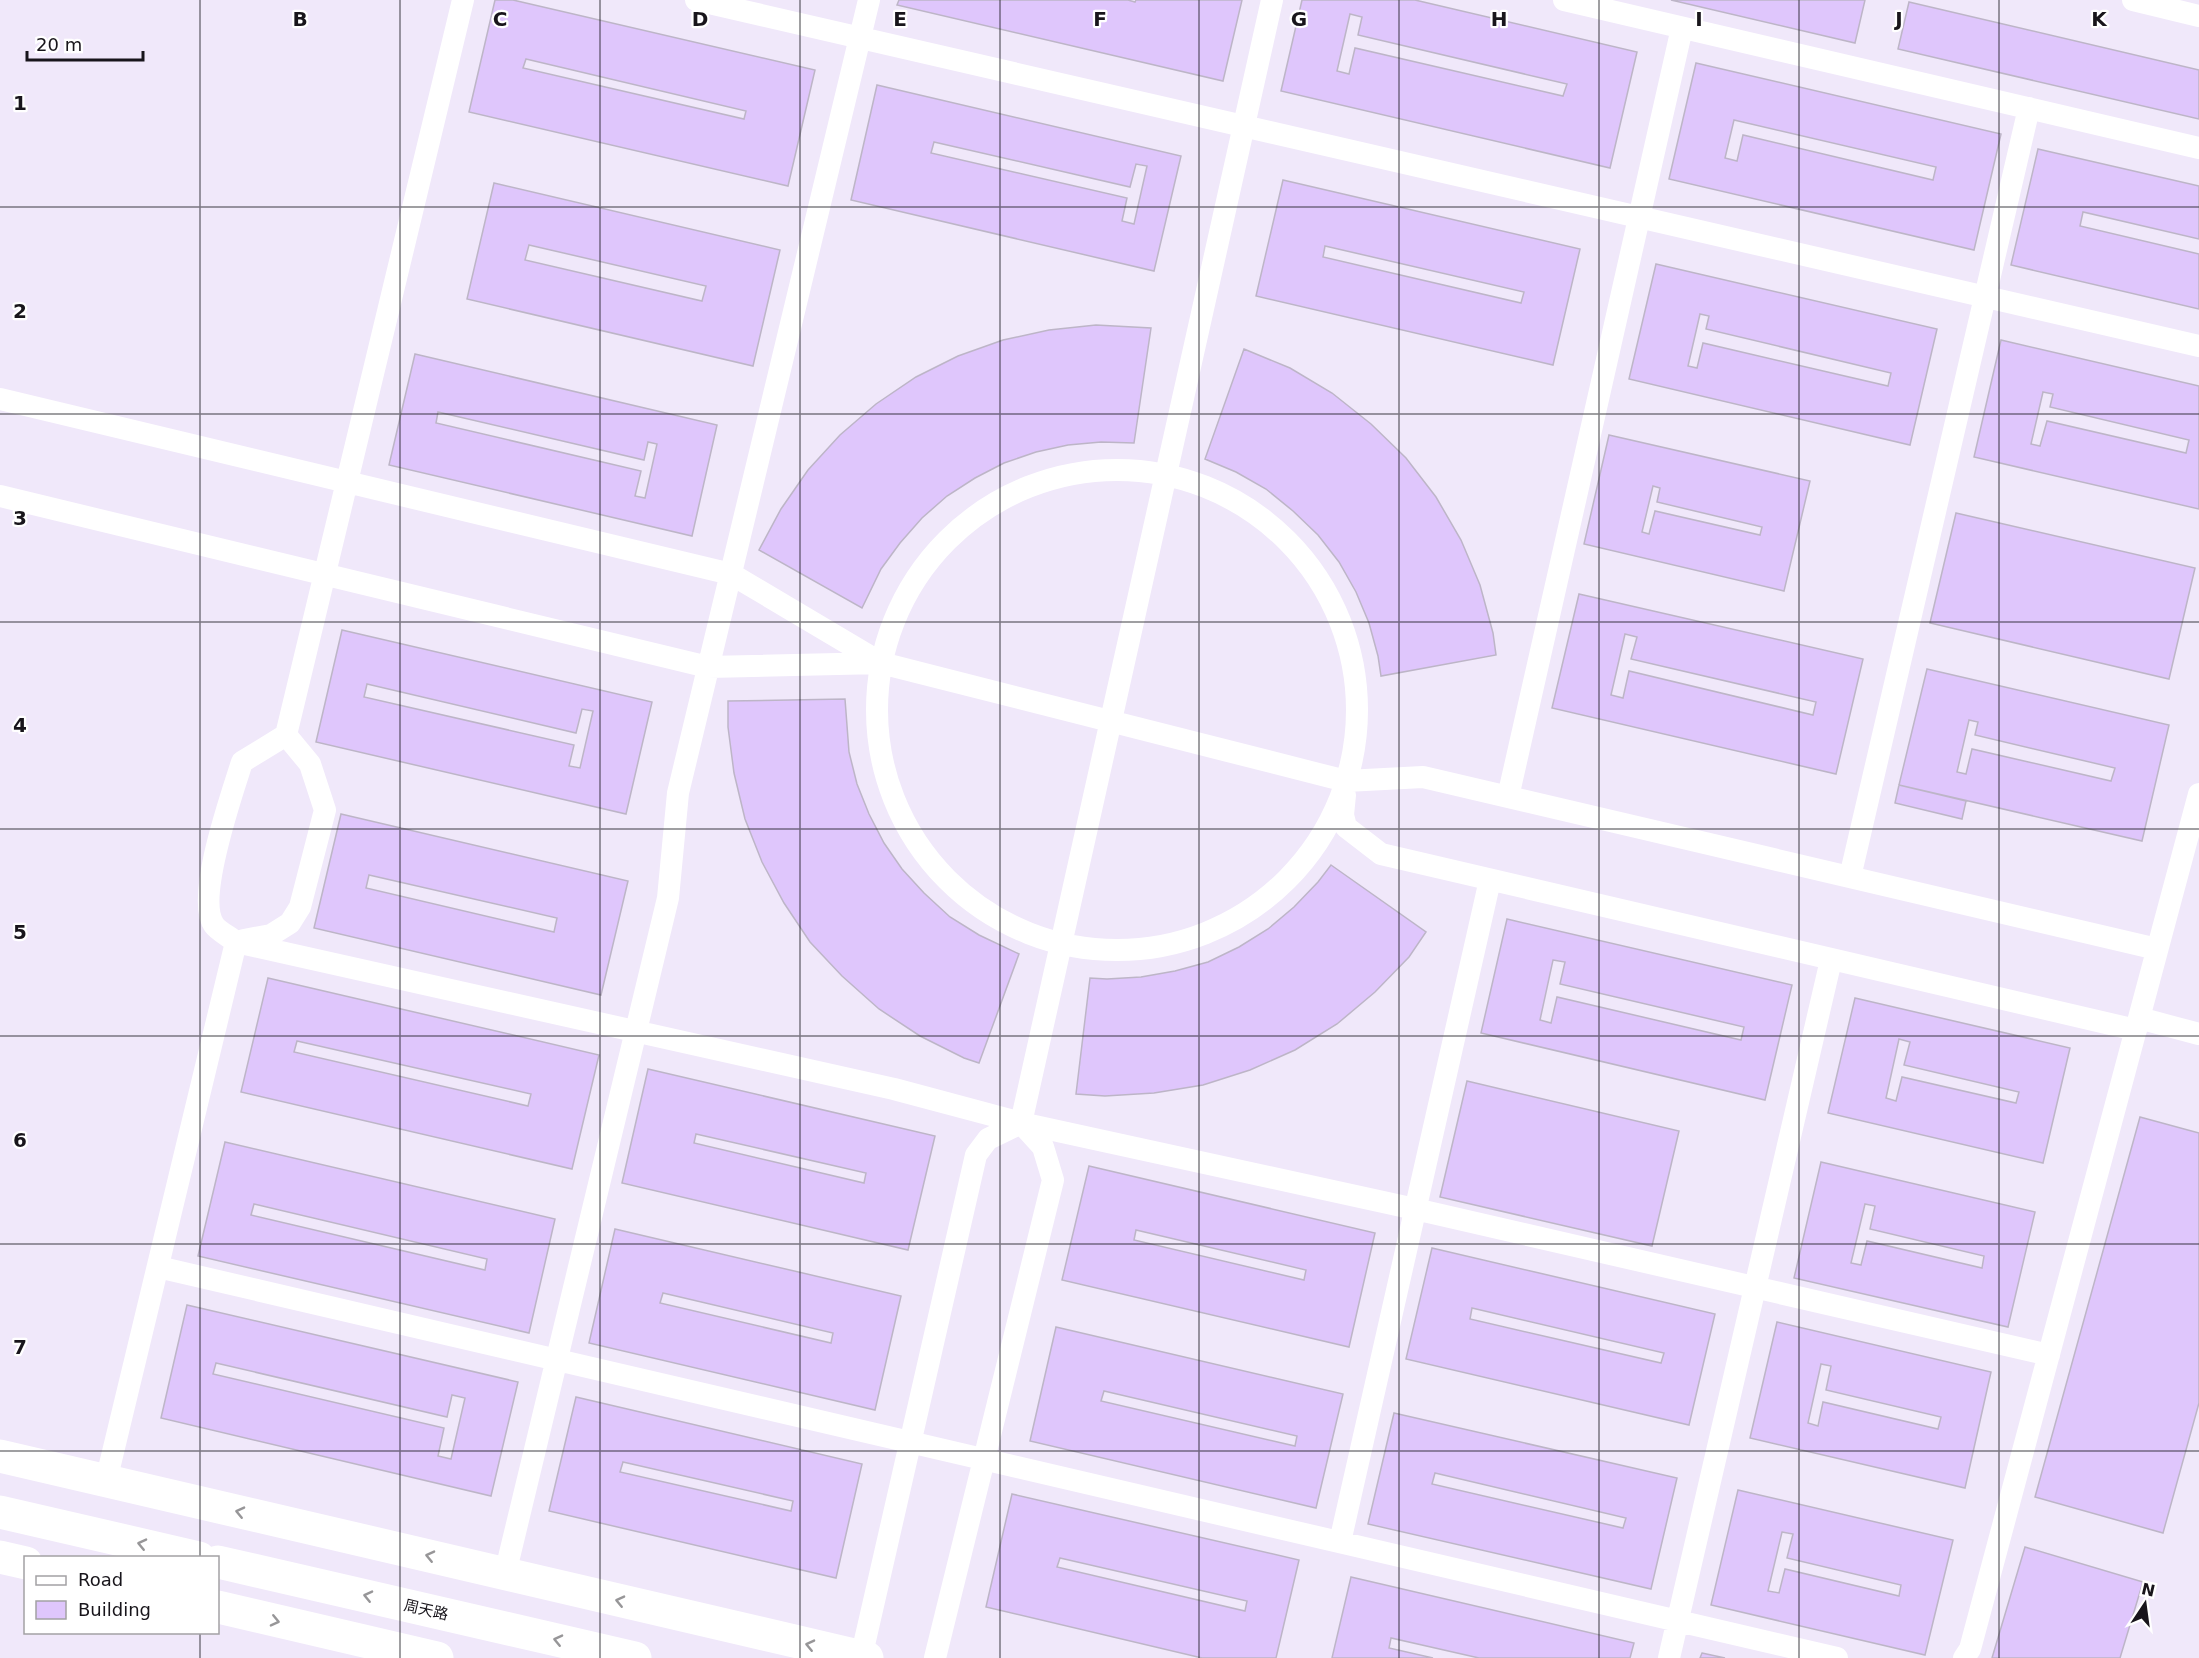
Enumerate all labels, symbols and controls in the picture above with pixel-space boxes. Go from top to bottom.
text: B [292,7,308,31]
text: C [493,7,507,31]
text: D [692,7,708,31]
text: E [893,7,907,31]
text: F [1093,7,1107,31]
text: G [1291,7,1307,31]
text: H [1491,7,1507,31]
text: I [1695,7,1703,31]
text: J [1893,7,1903,31]
text: K [2091,7,2108,31]
scale bar [27,24,142,62]
text: 20 m [36,34,82,55]
text: 1 [13,91,27,115]
text: 2 [13,299,27,323]
text: 3 [13,506,27,530]
text: 4 [13,713,27,737]
text: 5 [13,920,27,944]
text: 6 [13,1128,27,1152]
text: 7 [13,1335,27,1359]
one-way arrow [235,1507,245,1520]
one-way arrow [137,1539,147,1552]
one-way arrow [425,1551,435,1564]
legend [24,1556,219,1634]
text: Road [78,1569,123,1590]
north arrow [2115,1574,2175,1634]
text: N [2140,1579,2157,1601]
one-way arrow [363,1591,373,1604]
one-way arrow [615,1595,625,1608]
street label: 周天路 [402,1596,450,1624]
text: Building [78,1599,151,1620]
one-way arrow [269,1613,279,1626]
one-way arrow [553,1635,563,1648]
one-way arrow [805,1639,815,1652]

